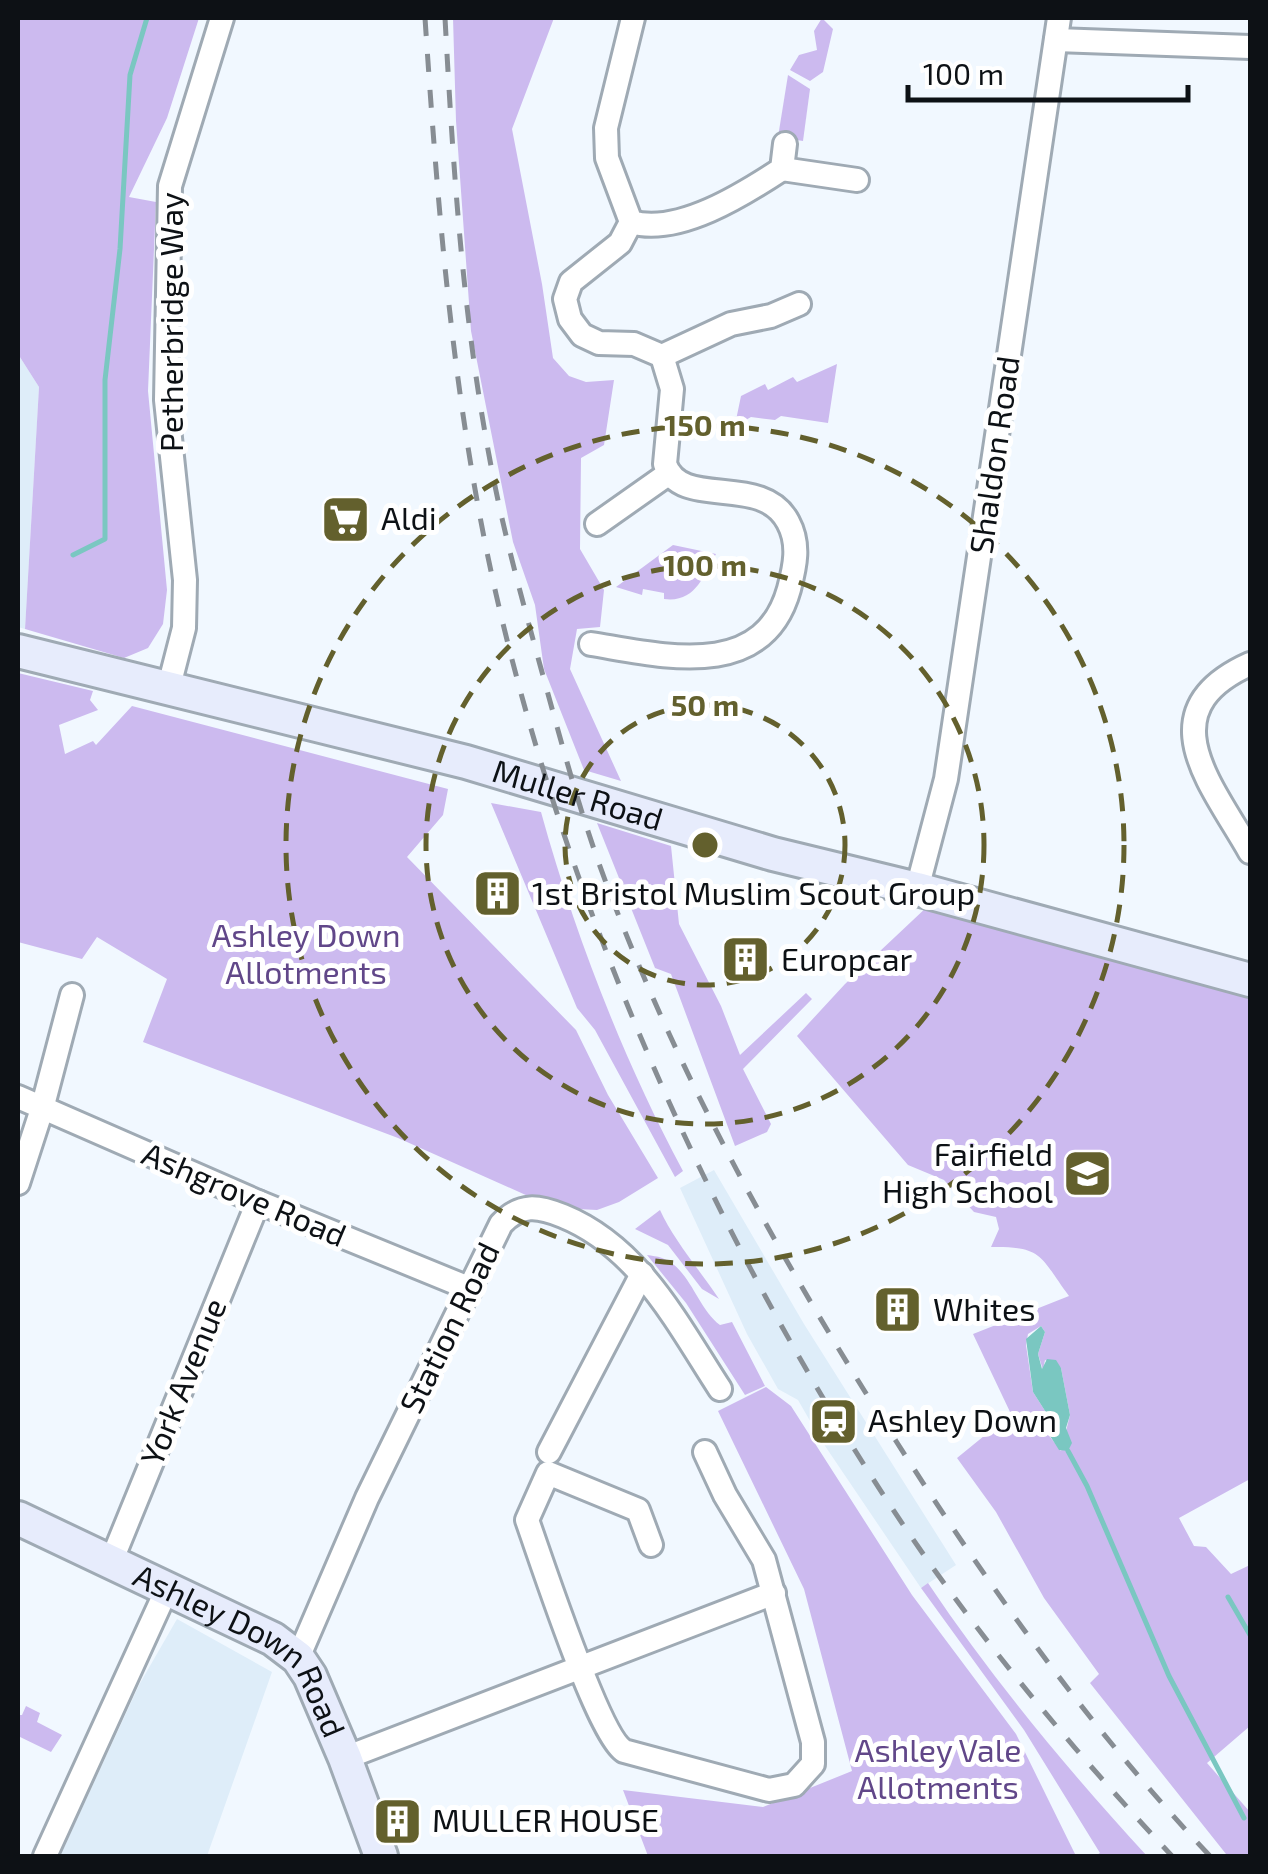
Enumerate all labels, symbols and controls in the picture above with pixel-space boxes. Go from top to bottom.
scale bar [908,40,1188,102]
text: 100 m [923,55,1004,91]
street label: Petherbridge Way [151,192,189,452]
street label: Shaldon Road [960,353,1026,556]
text: 150 m [664,406,746,442]
supermarket icon: Aldi [320,493,372,545]
place label: Aldi [381,498,437,536]
text: 100 m [663,546,747,582]
text: 50 m [671,686,739,722]
street label: Muller Road [489,750,668,837]
centre of rings [687,827,723,863]
building icon: 1st Bristol Muslim Scout Group [471,868,523,920]
place label: 1st Bristol Muslim Scout Group [532,873,975,911]
park label: Ashley Down Allotments [212,915,401,990]
building icon: Europcar [720,934,772,986]
place label: Europcar [781,939,913,977]
street label: Ashgrove Road [137,1133,352,1253]
place label: Fairfield High School [882,1134,1053,1209]
school or university icon: Fairfield High School [1062,1147,1114,1199]
street label: Station Road [391,1236,506,1419]
building icon: Whites [872,1284,924,1336]
place label: Whites [933,1289,1036,1327]
street label: York Avenue [131,1292,233,1470]
station icon: Ashley Down [807,1395,859,1447]
place label: Ashley Down [868,1400,1057,1438]
street label: Ashley Down Road [128,1555,355,1742]
park label: Ashley Vale Allotments [855,1730,1021,1805]
building icon: MULLER HOUSE [371,1795,423,1847]
place label: MULLER HOUSE [432,1800,659,1838]

